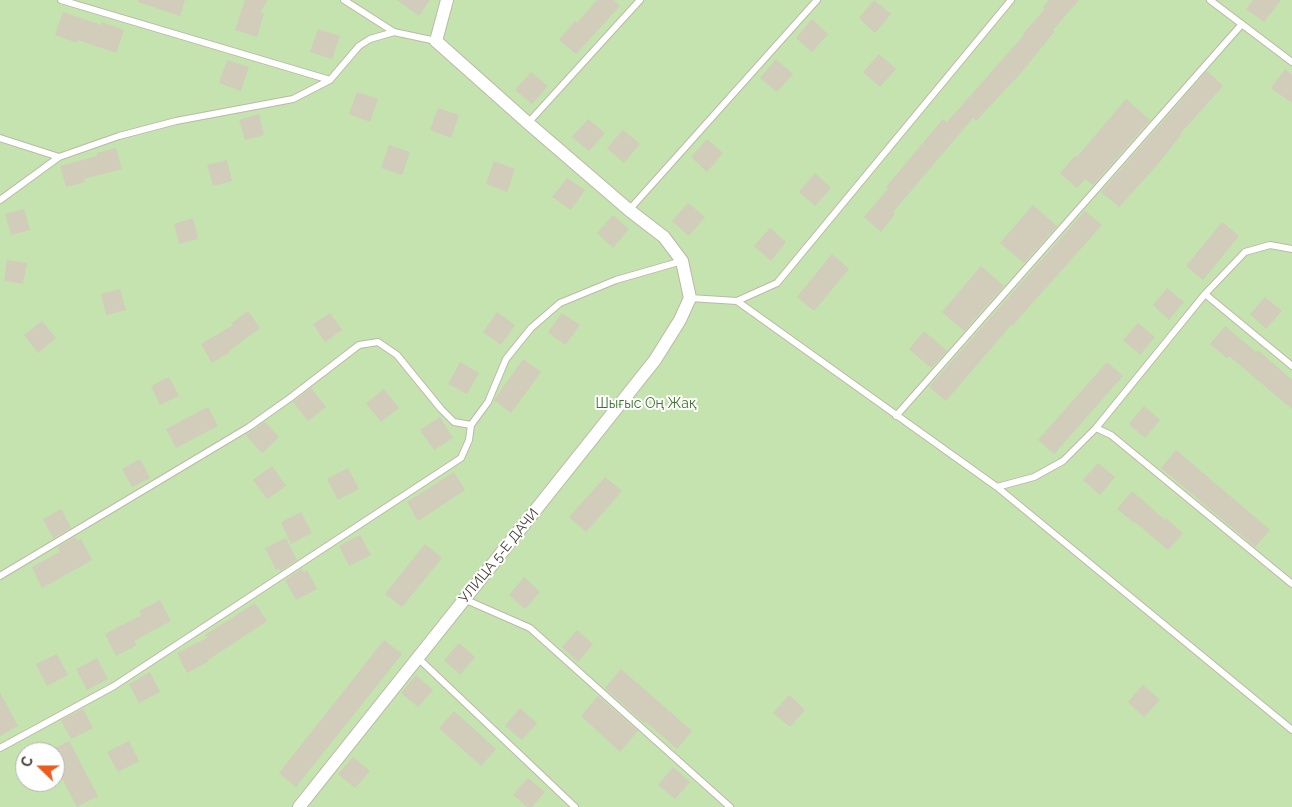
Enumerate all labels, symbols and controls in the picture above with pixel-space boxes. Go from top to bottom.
park label: Шығыс Оң Жақ [596,396,696,412]
street label: УЛИЦА 5-Е ДАЧИ [456,505,542,607]
north arrow [15,742,65,792]
text: С [18,754,36,769]

